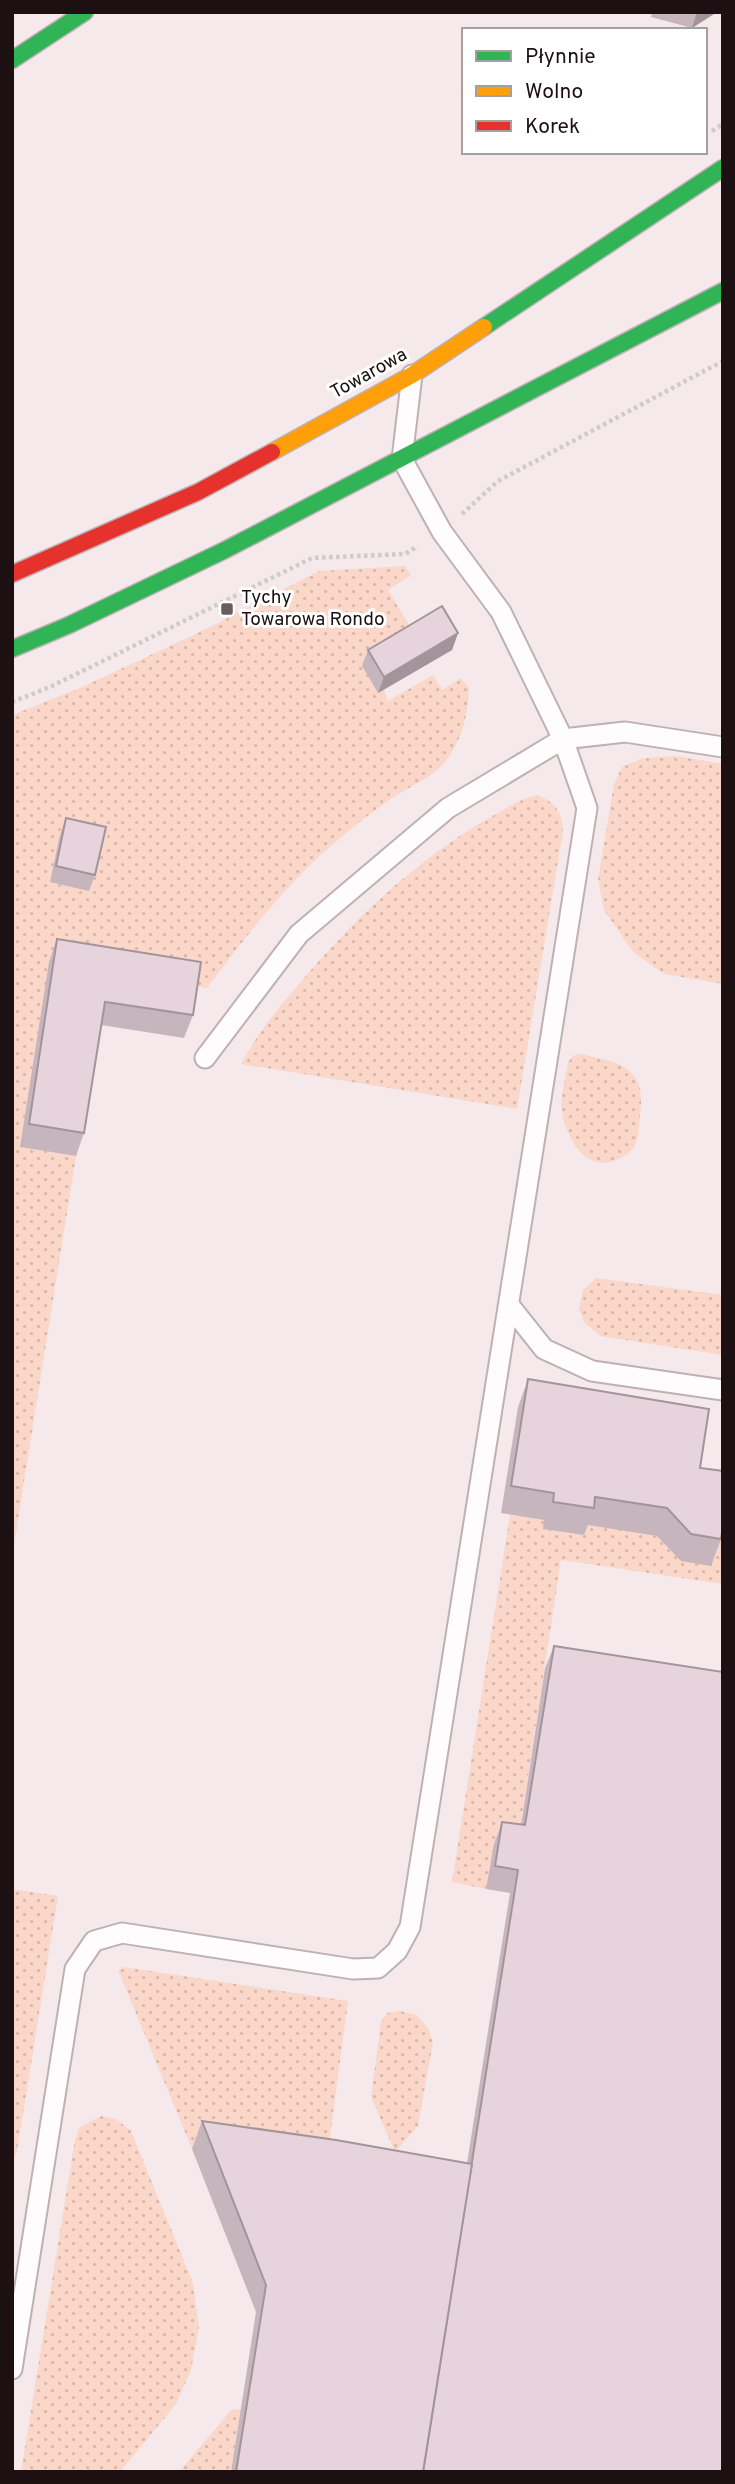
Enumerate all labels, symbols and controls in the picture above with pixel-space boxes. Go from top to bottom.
legend [462,28,707,154]
text: Płynnie [525,44,596,71]
text: Wolno [525,79,583,106]
text: Korek [525,114,580,141]
street label: Towarowa [326,343,412,405]
place label: Tychy Towarowa Rondo [241,586,385,632]
marker: Tychy Towarowa Rondo [219,601,235,617]

